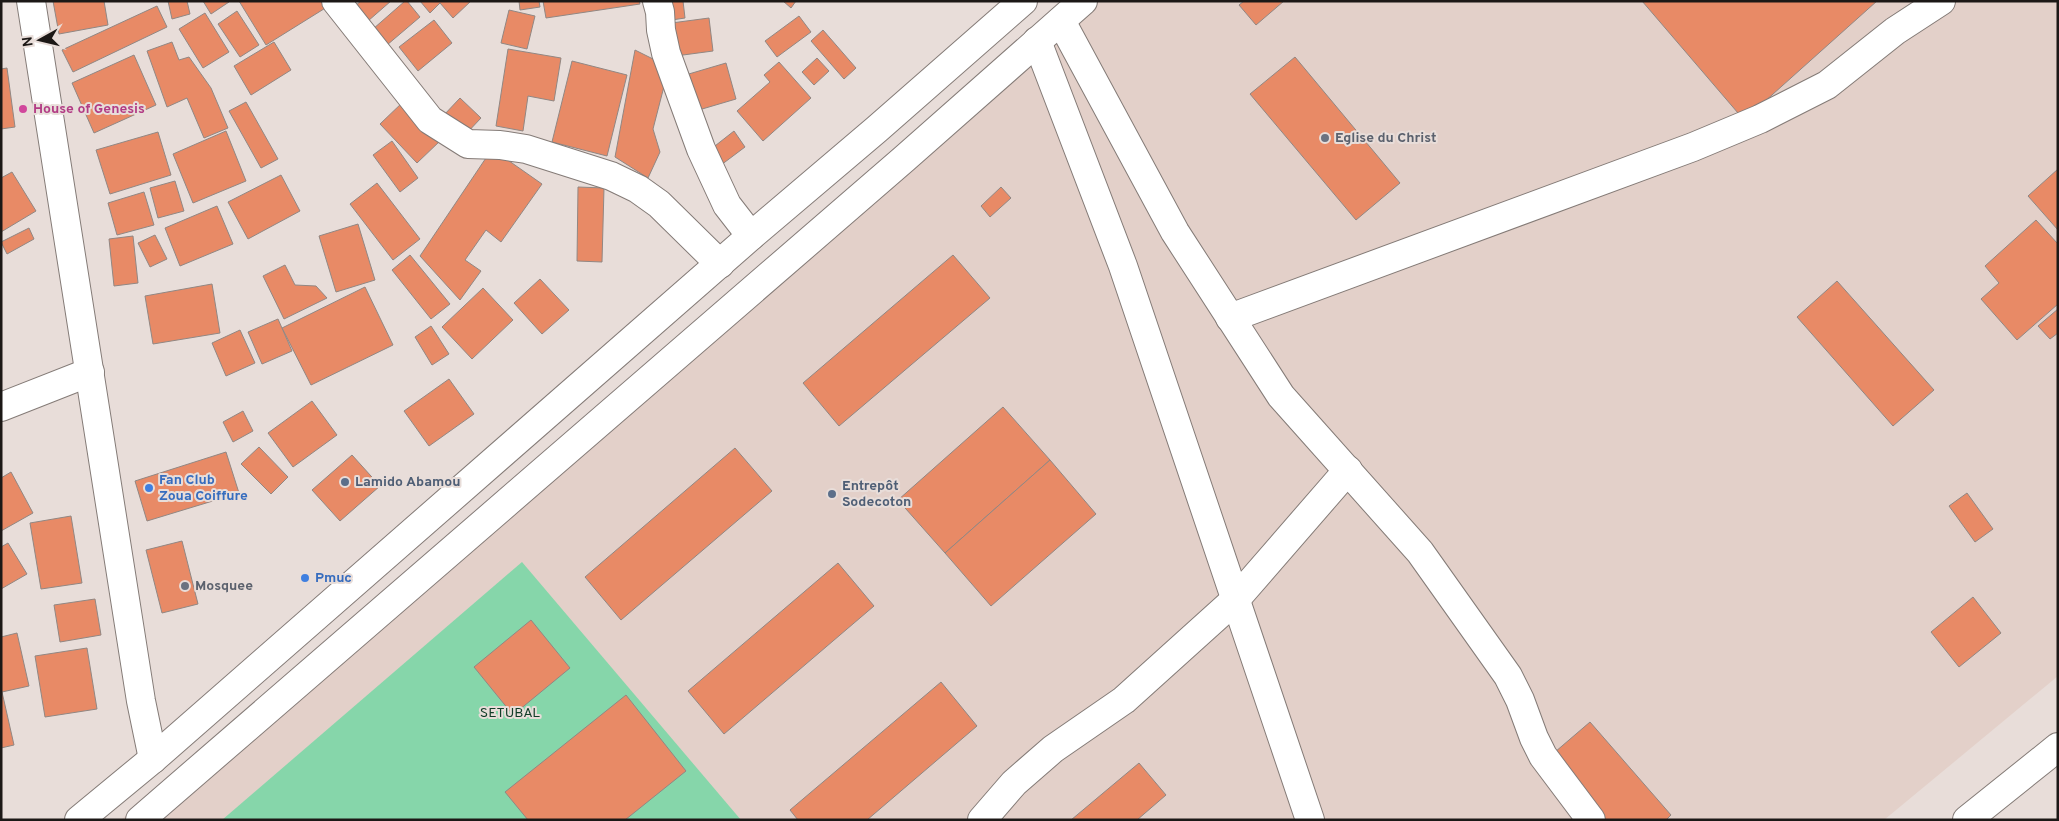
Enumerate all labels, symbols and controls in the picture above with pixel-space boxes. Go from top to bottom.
north arrow [15,15,65,65]
text: N [19,35,38,48]
place label: House of Genesis [33,101,145,118]
marker: House of Genesis [17,103,29,115]
place label: Eglise du Christ [1335,130,1437,147]
marker: Eglise du Christ [1319,132,1331,144]
place label: Fan Club Zoua Coiffure [159,472,248,505]
place label: Lamido Abamou [355,474,461,491]
marker: Lamido Abamou [339,476,351,488]
place label: Entrepôt Sodecoton [842,478,911,511]
marker: Fan Club Zoua Coiffure [143,482,155,494]
marker: Entrepôt Sodecoton [826,488,838,500]
place label: Pmuc [315,570,352,587]
marker: Pmuc [299,572,311,584]
place label: Mosquee [195,578,253,595]
marker: Mosquee [179,580,191,592]
park label: SETUBAL [480,705,540,722]

